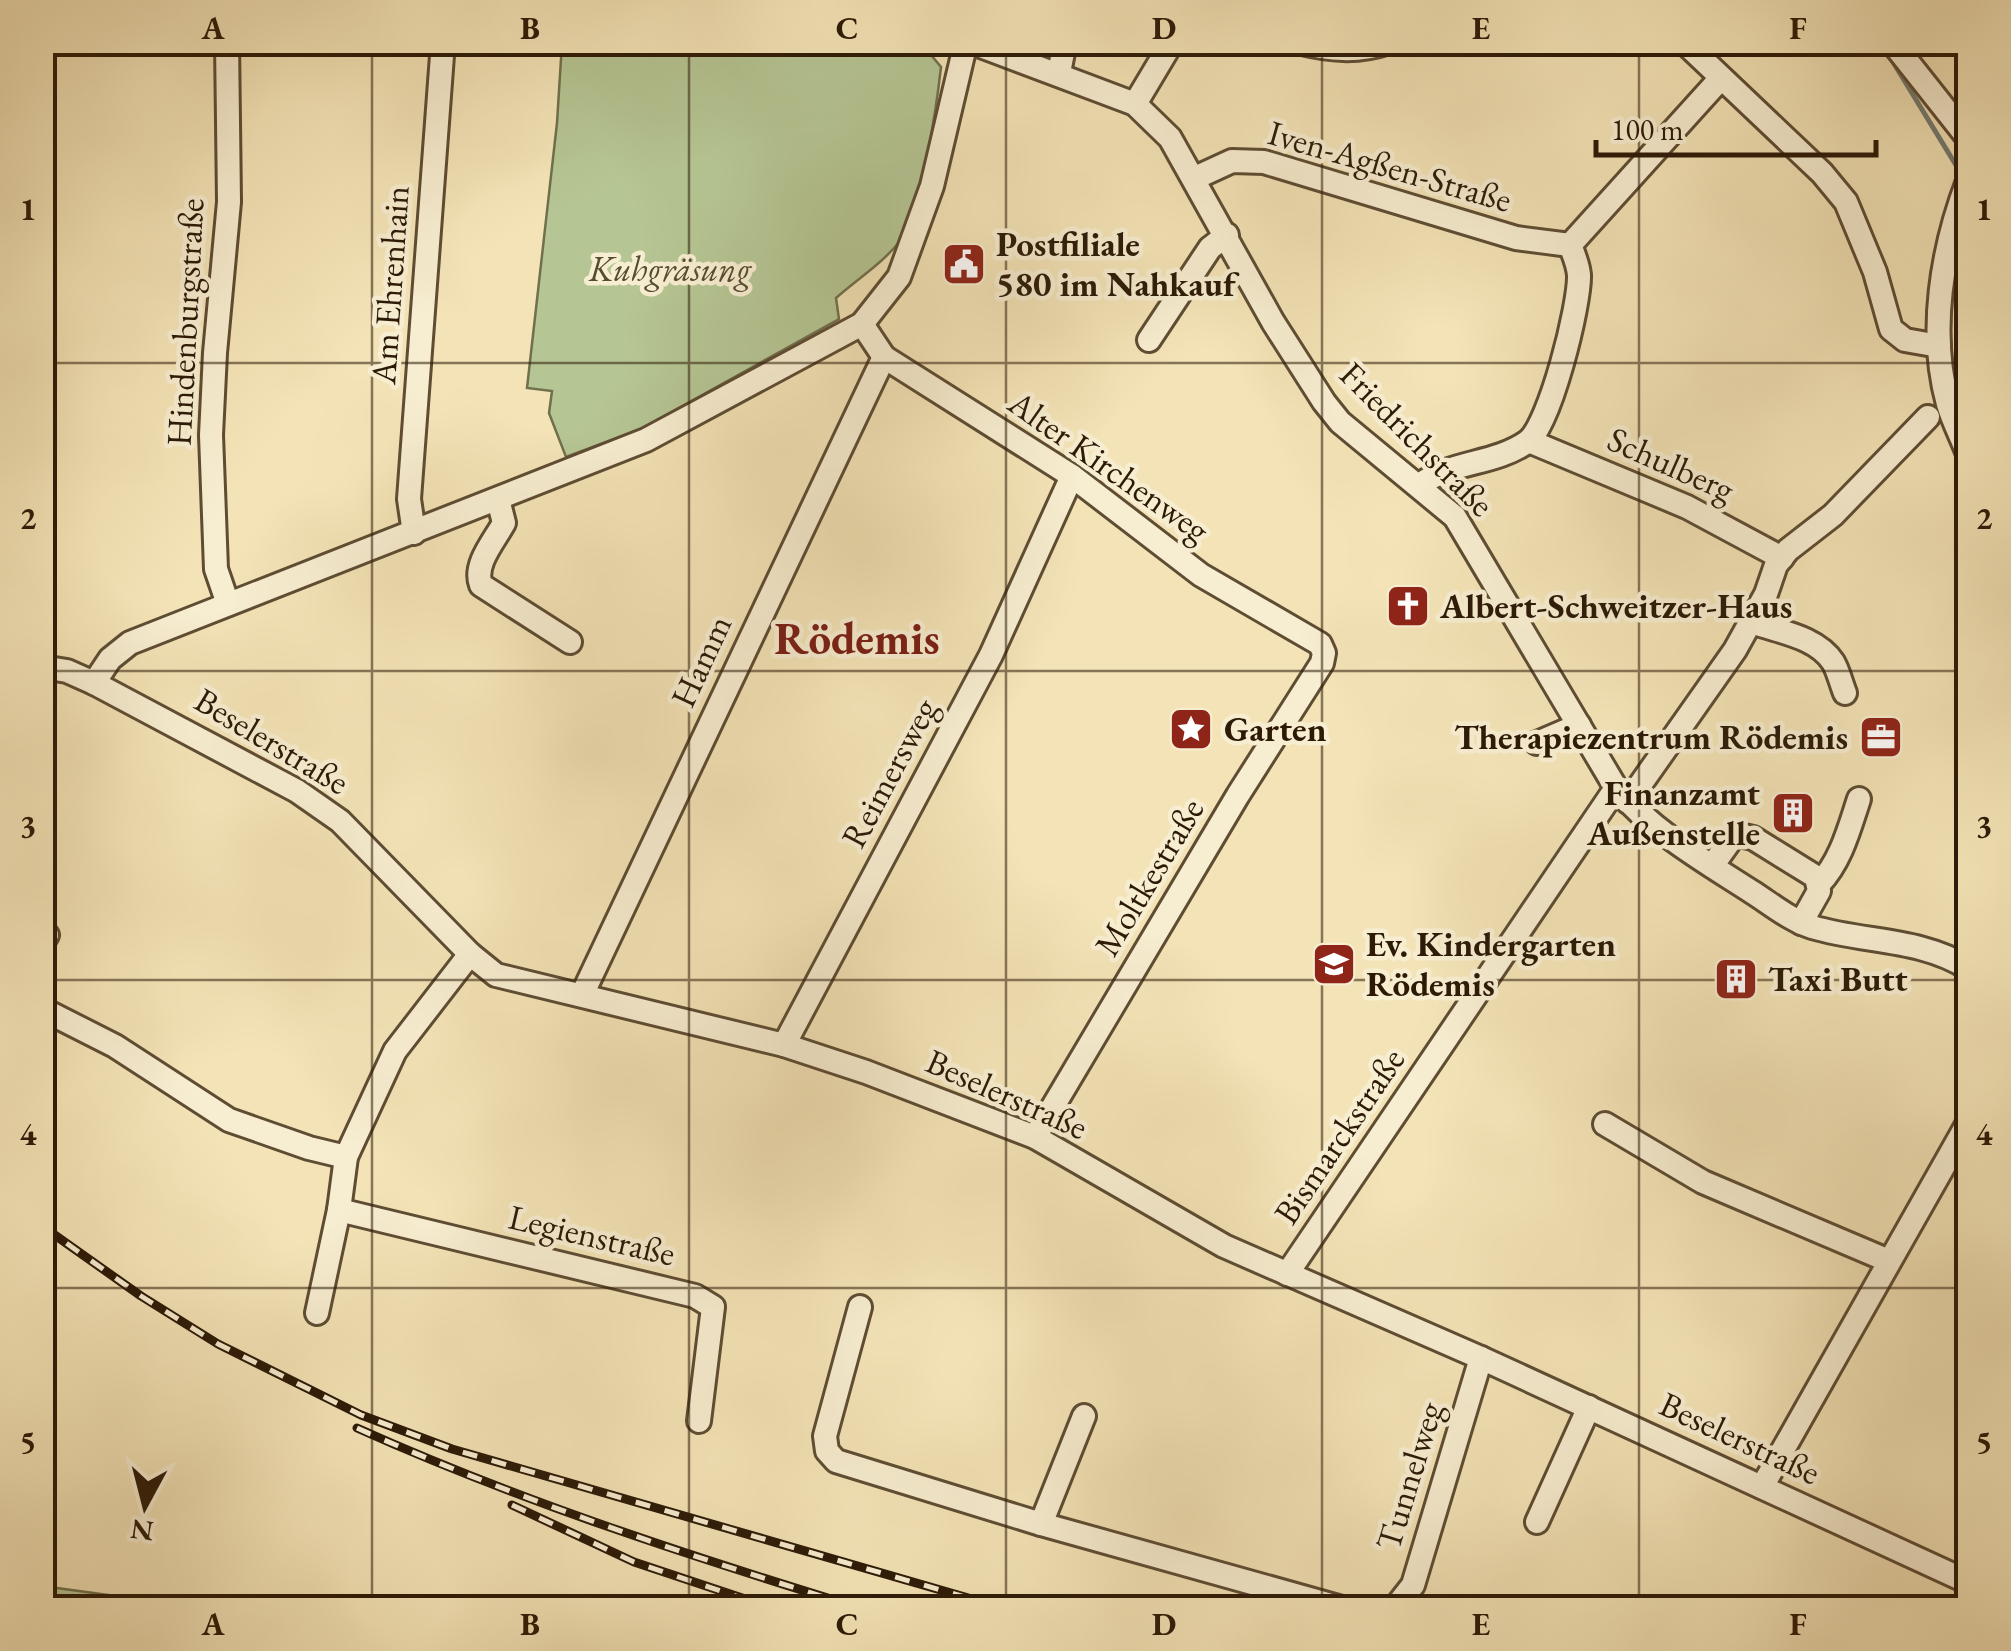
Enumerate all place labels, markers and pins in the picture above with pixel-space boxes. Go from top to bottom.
place label: Postfiliale 580 im Nahkauf [996,221,1240,306]
public building icon: Postfiliale 580 im Nahkauf [941,241,987,287]
church icon: Albert-Schweitzer-Haus [1385,583,1431,629]
place label: Albert-Schweitzer-Haus [1439,583,1792,628]
place icon: Garten [1168,706,1214,752]
place label: Garten [1224,706,1327,751]
place label: Therapiezentrum Rödemis [1454,714,1848,759]
office icon: Therapiezentrum Rödemis [1858,714,1904,760]
place label: Finanzamt Außenstelle [1586,770,1760,855]
building icon: Finanzamt Außenstelle [1770,790,1816,836]
place label: Ev. Kindergarten Rödemis [1366,921,1616,1006]
school or university icon: Ev. Kindergarten Rödemis [1311,941,1357,987]
building icon: Taxi Butt [1713,956,1759,1002]
place label: Taxi Butt [1768,956,1908,1001]

